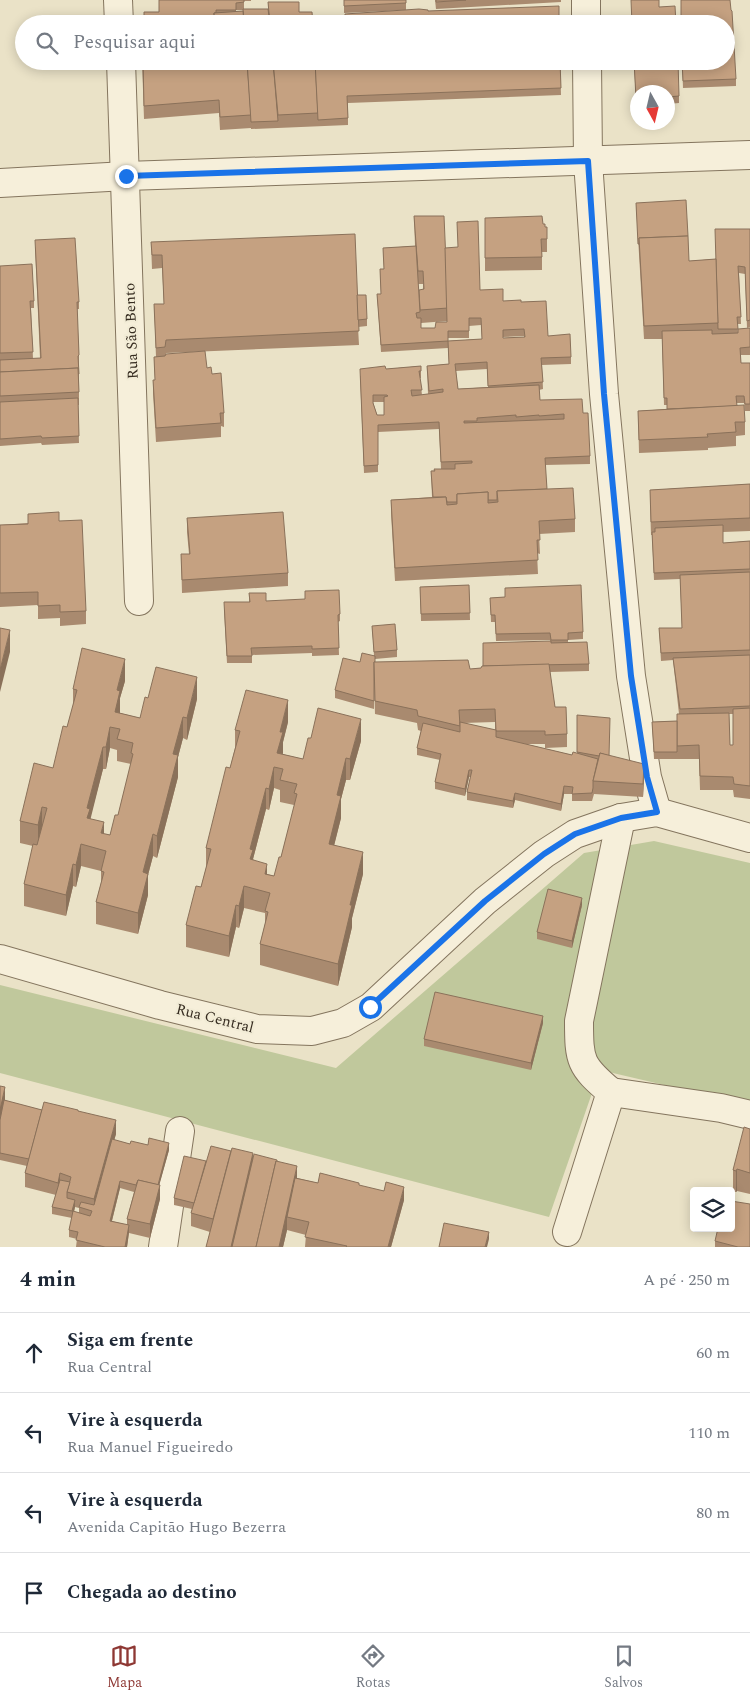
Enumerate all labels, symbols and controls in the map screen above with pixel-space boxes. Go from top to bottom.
search box [15,15,735,70]
text: Pesquisar aqui [73,28,196,57]
icon: search [33,29,61,57]
north arrow [630,85,675,130]
route end [115,165,138,188]
street label: Rua São Bento [118,282,145,380]
route start [359,996,382,1019]
street label: Rua Central [174,998,256,1039]
map controls [690,1187,735,1232]
button: layers [690,1187,735,1232]
text: 4 min [20,1264,76,1296]
text: A pé · 250 m [643,1268,730,1292]
text: Siga em frente [67,1326,193,1355]
icon: ahead [20,1339,48,1367]
text: 60 m [696,1341,730,1365]
text: Rua Central [67,1355,152,1379]
text: Vire à esquerda [67,1406,203,1435]
icon: left [20,1419,48,1447]
text: 110 m [688,1421,730,1445]
text: Rua Manuel Figueiredo [67,1435,233,1459]
text: Vire à esquerda [67,1486,203,1515]
icon: left [20,1499,48,1527]
text: 80 m [696,1501,730,1525]
text: Avenida Capitão Hugo Bezerra [67,1515,286,1539]
text: Chegada ao destino [67,1578,237,1607]
icon: arrive [20,1579,48,1607]
tab: Mapa [107,1642,142,1693]
tab: Rotas [356,1642,390,1693]
tab: Salvos [604,1642,643,1693]

